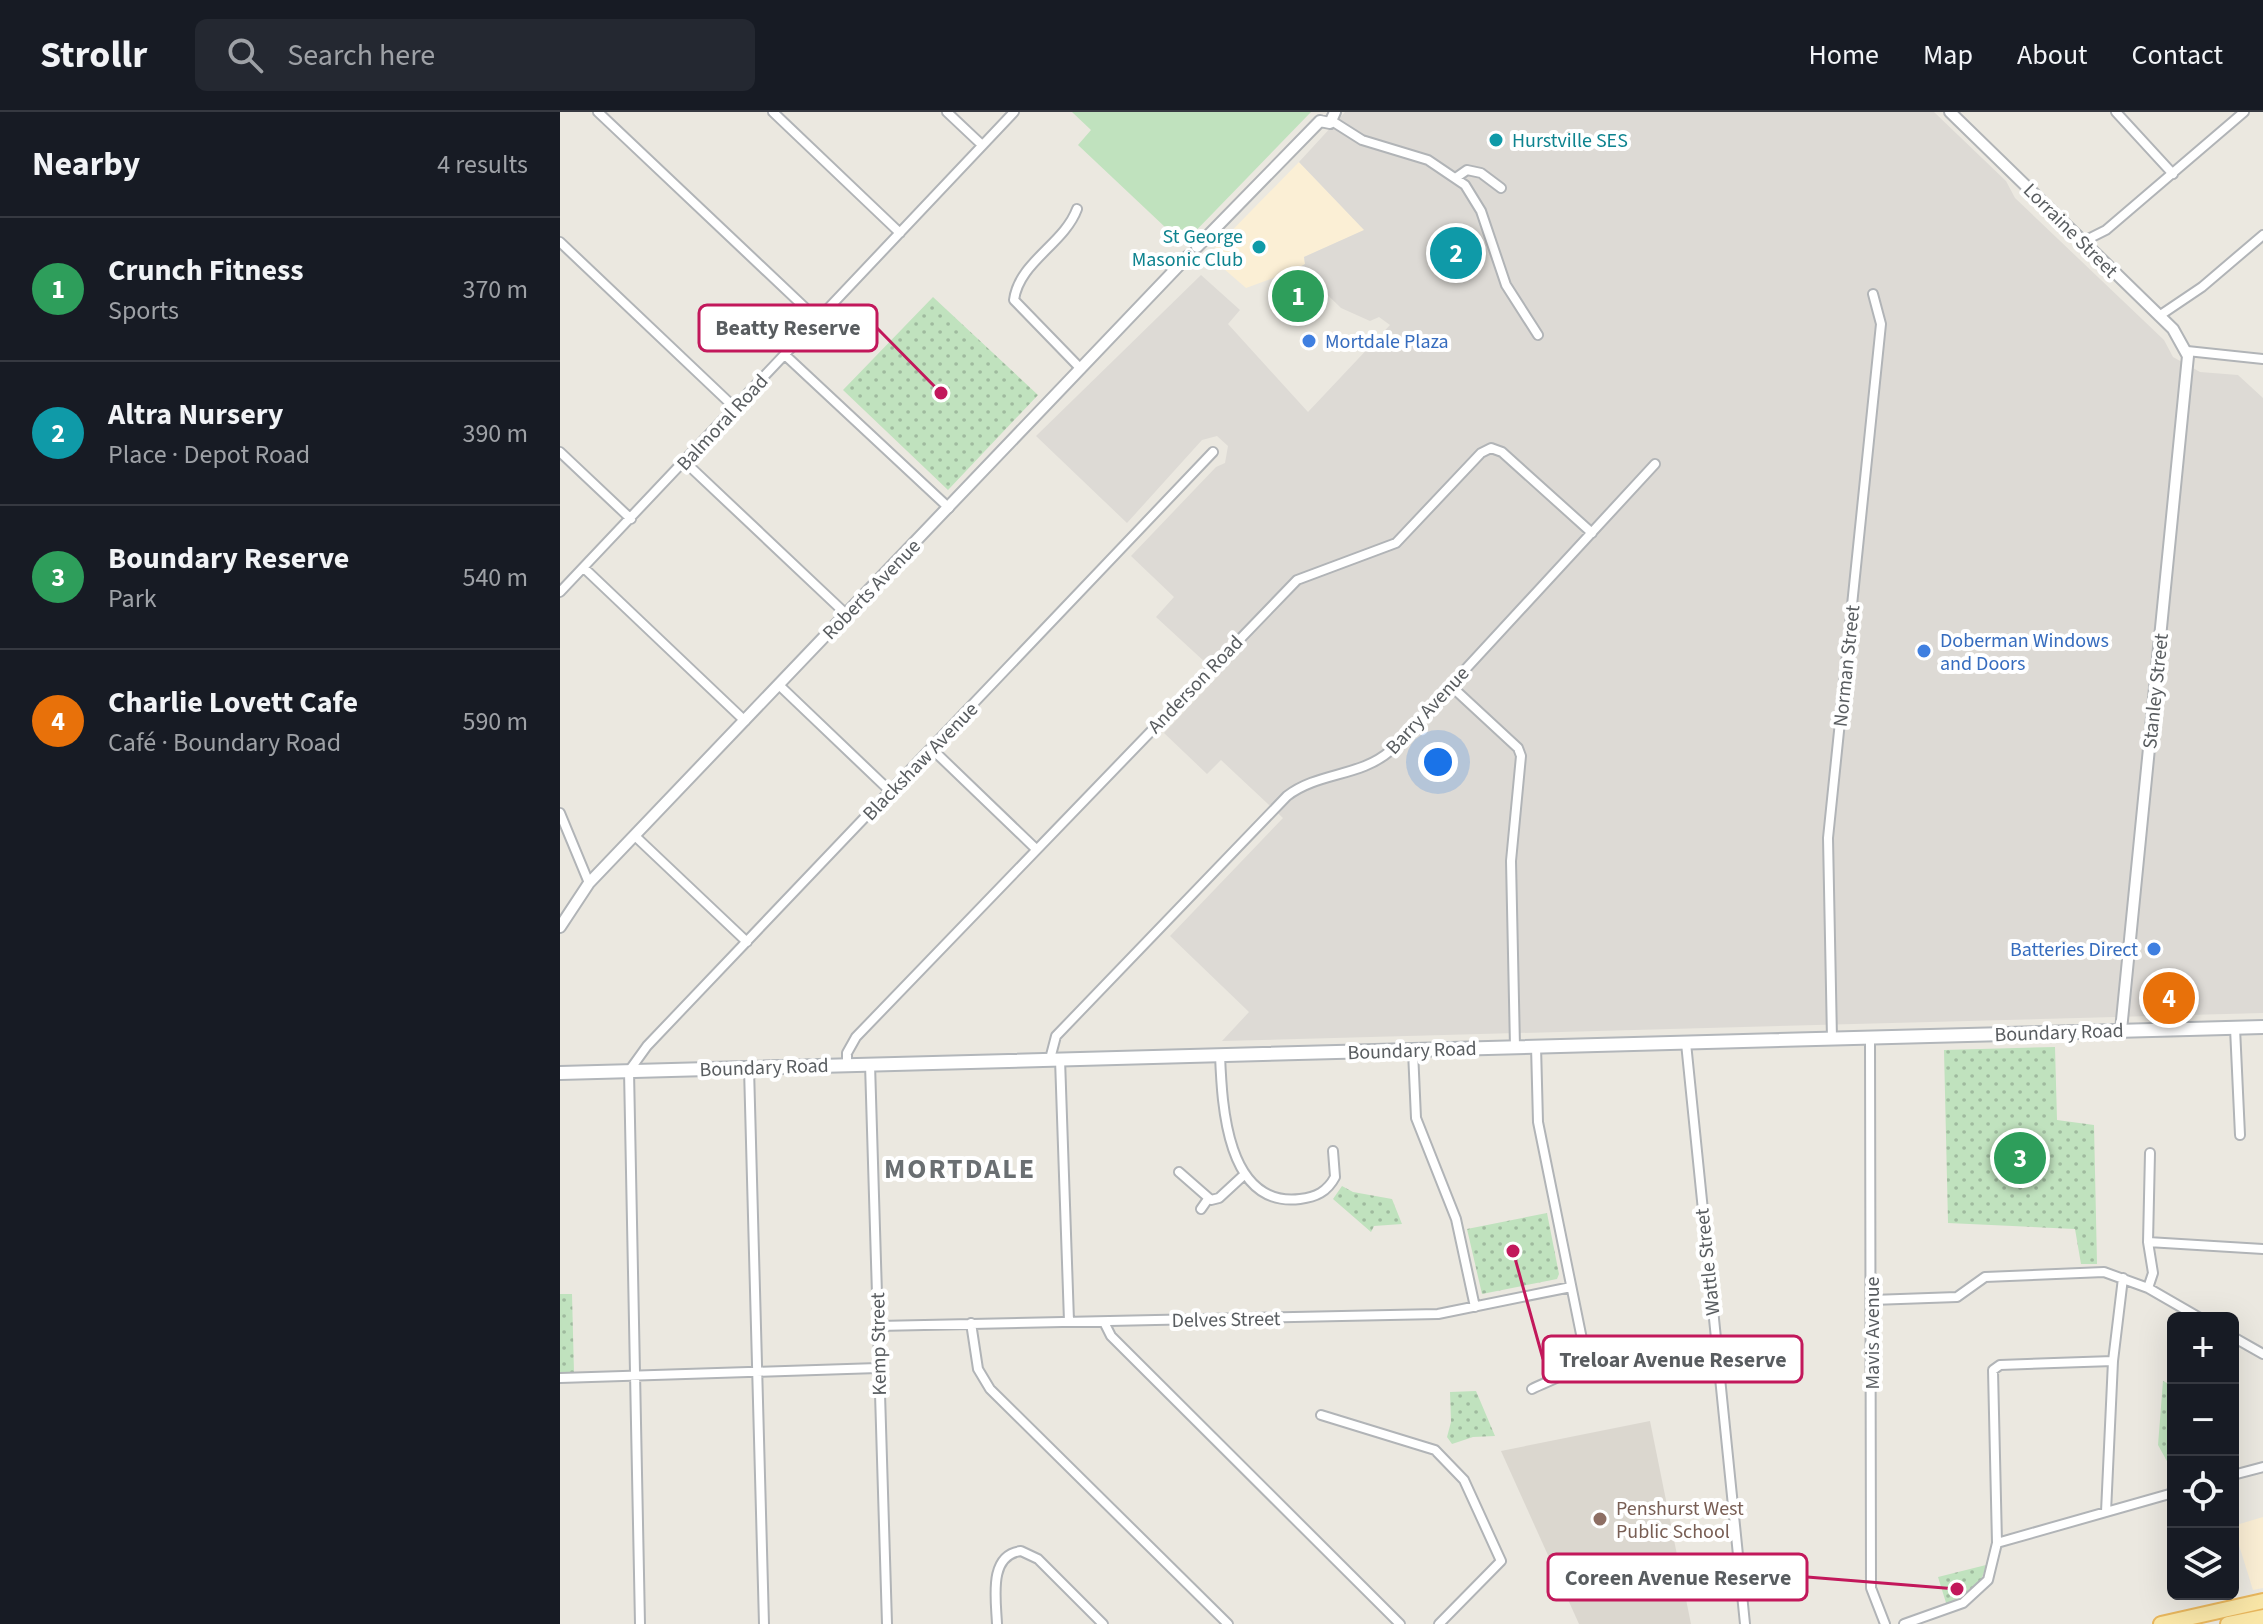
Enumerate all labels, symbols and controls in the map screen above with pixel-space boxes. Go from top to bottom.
search box [195,19,755,91]
text: Strollr [40,28,147,82]
icon: search [223,33,267,77]
text: Search here [287,34,435,77]
text: Home [1808,35,1879,75]
text: Map [1923,35,1973,75]
text: About [2017,35,2088,75]
text: Contact [2132,35,2223,75]
place label: Hurstville SES [1512,127,1628,155]
marker: Hurstville SES [1487,131,1505,149]
text: Nearby [32,140,140,189]
text: 4 results [437,146,528,183]
street label: Lorraine Street [2017,177,2124,285]
place label: St George Masonic Club [1132,223,1243,274]
pin: 2 [1430,223,1482,283]
marker: St George Masonic Club [1250,238,1268,256]
text: Crunch Fitness [108,249,304,292]
pin: 1 [1272,266,1324,326]
text: 1 [51,271,65,308]
text: 370 m [462,271,528,308]
text: Sports [108,292,179,329]
callout: Beatty Reserve [699,305,877,351]
text: Beatty Reserve [715,312,861,344]
place label: Mortdale Plaza [1325,328,1449,356]
marker: Mortdale Plaza [1300,332,1318,350]
street label: Balmoral Road [671,368,775,477]
text: Altra Nursery [108,393,283,436]
text: 2 [51,415,65,452]
text: 390 m [462,415,528,452]
text: Place · Depot Road [108,436,310,473]
street label: Roberts Avenue [816,533,927,646]
text: Boundary Reserve [108,537,349,580]
text: 3 [51,559,65,596]
text: 540 m [462,559,528,596]
text: Park [108,580,157,617]
street label: Norman Street [1827,604,1867,728]
place label: Doberman Windows and Doors [1940,627,2109,678]
street label: Anderson Road [1142,629,1250,740]
street label: Stanley Street [2136,632,2176,750]
marker: Doberman Windows and Doors [1915,642,1933,660]
street label: Barry Avenue [1380,660,1476,761]
text: Charlie Lovett Cafe [108,681,358,724]
street label: Blackshaw Avenue [857,696,985,827]
text: 4 [51,703,65,740]
text: 590 m [462,703,528,740]
text: Café · Boundary Road [108,724,341,761]
your location [1418,742,1458,782]
place label: Batteries Direct [2010,936,2138,964]
marker: Batteries Direct [2145,940,2163,958]
pin: 4 [2143,968,2195,1028]
street label: Boundary Road [1994,1017,2124,1049]
street label: Boundary Road [1347,1035,1477,1067]
street label: Boundary Road [699,1052,829,1084]
pin: 3 [1994,1128,2046,1188]
district label: MORTDALE [884,1149,1036,1189]
street label: Wattle Street [1688,1207,1728,1317]
street label: Mavis Avenue [1859,1276,1887,1389]
street label: Kemp Street [864,1292,894,1396]
street label: Delves Street [1171,1305,1281,1335]
map controls [2167,1312,2239,1600]
button: + [2167,1312,2239,1384]
callout: Treloar Avenue Reserve [1543,1336,1802,1382]
text: Treloar Avenue Reserve [1559,1344,1787,1376]
button: − [2167,1384,2239,1456]
button: locate [2167,1456,2239,1528]
place label: Penshurst West Public School [1616,1495,1744,1546]
marker: Penshurst West Public School [1591,1510,1609,1528]
button: layers [2167,1528,2239,1600]
callout: Coreen Avenue Reserve [1548,1554,1807,1600]
text: Coreen Avenue Reserve [1565,1562,1791,1594]

